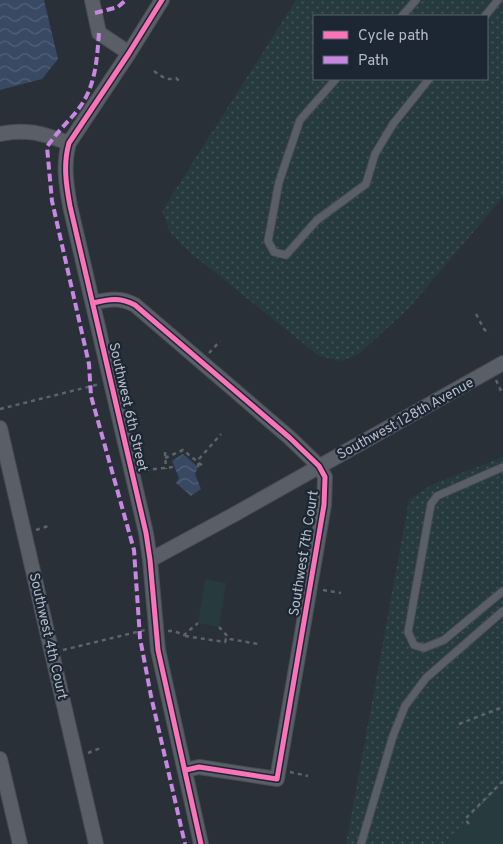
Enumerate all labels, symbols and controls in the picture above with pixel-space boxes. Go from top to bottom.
legend [313,15,488,80]
text: Cycle path [358,27,429,46]
text: Path [358,52,389,71]
street label: Southwest 6th Street [104,341,151,474]
street label: Southwest 128th Avenue [335,375,477,464]
street label: Southwest 7th Court [286,489,323,617]
street label: Southwest 4th Court [25,571,70,701]

